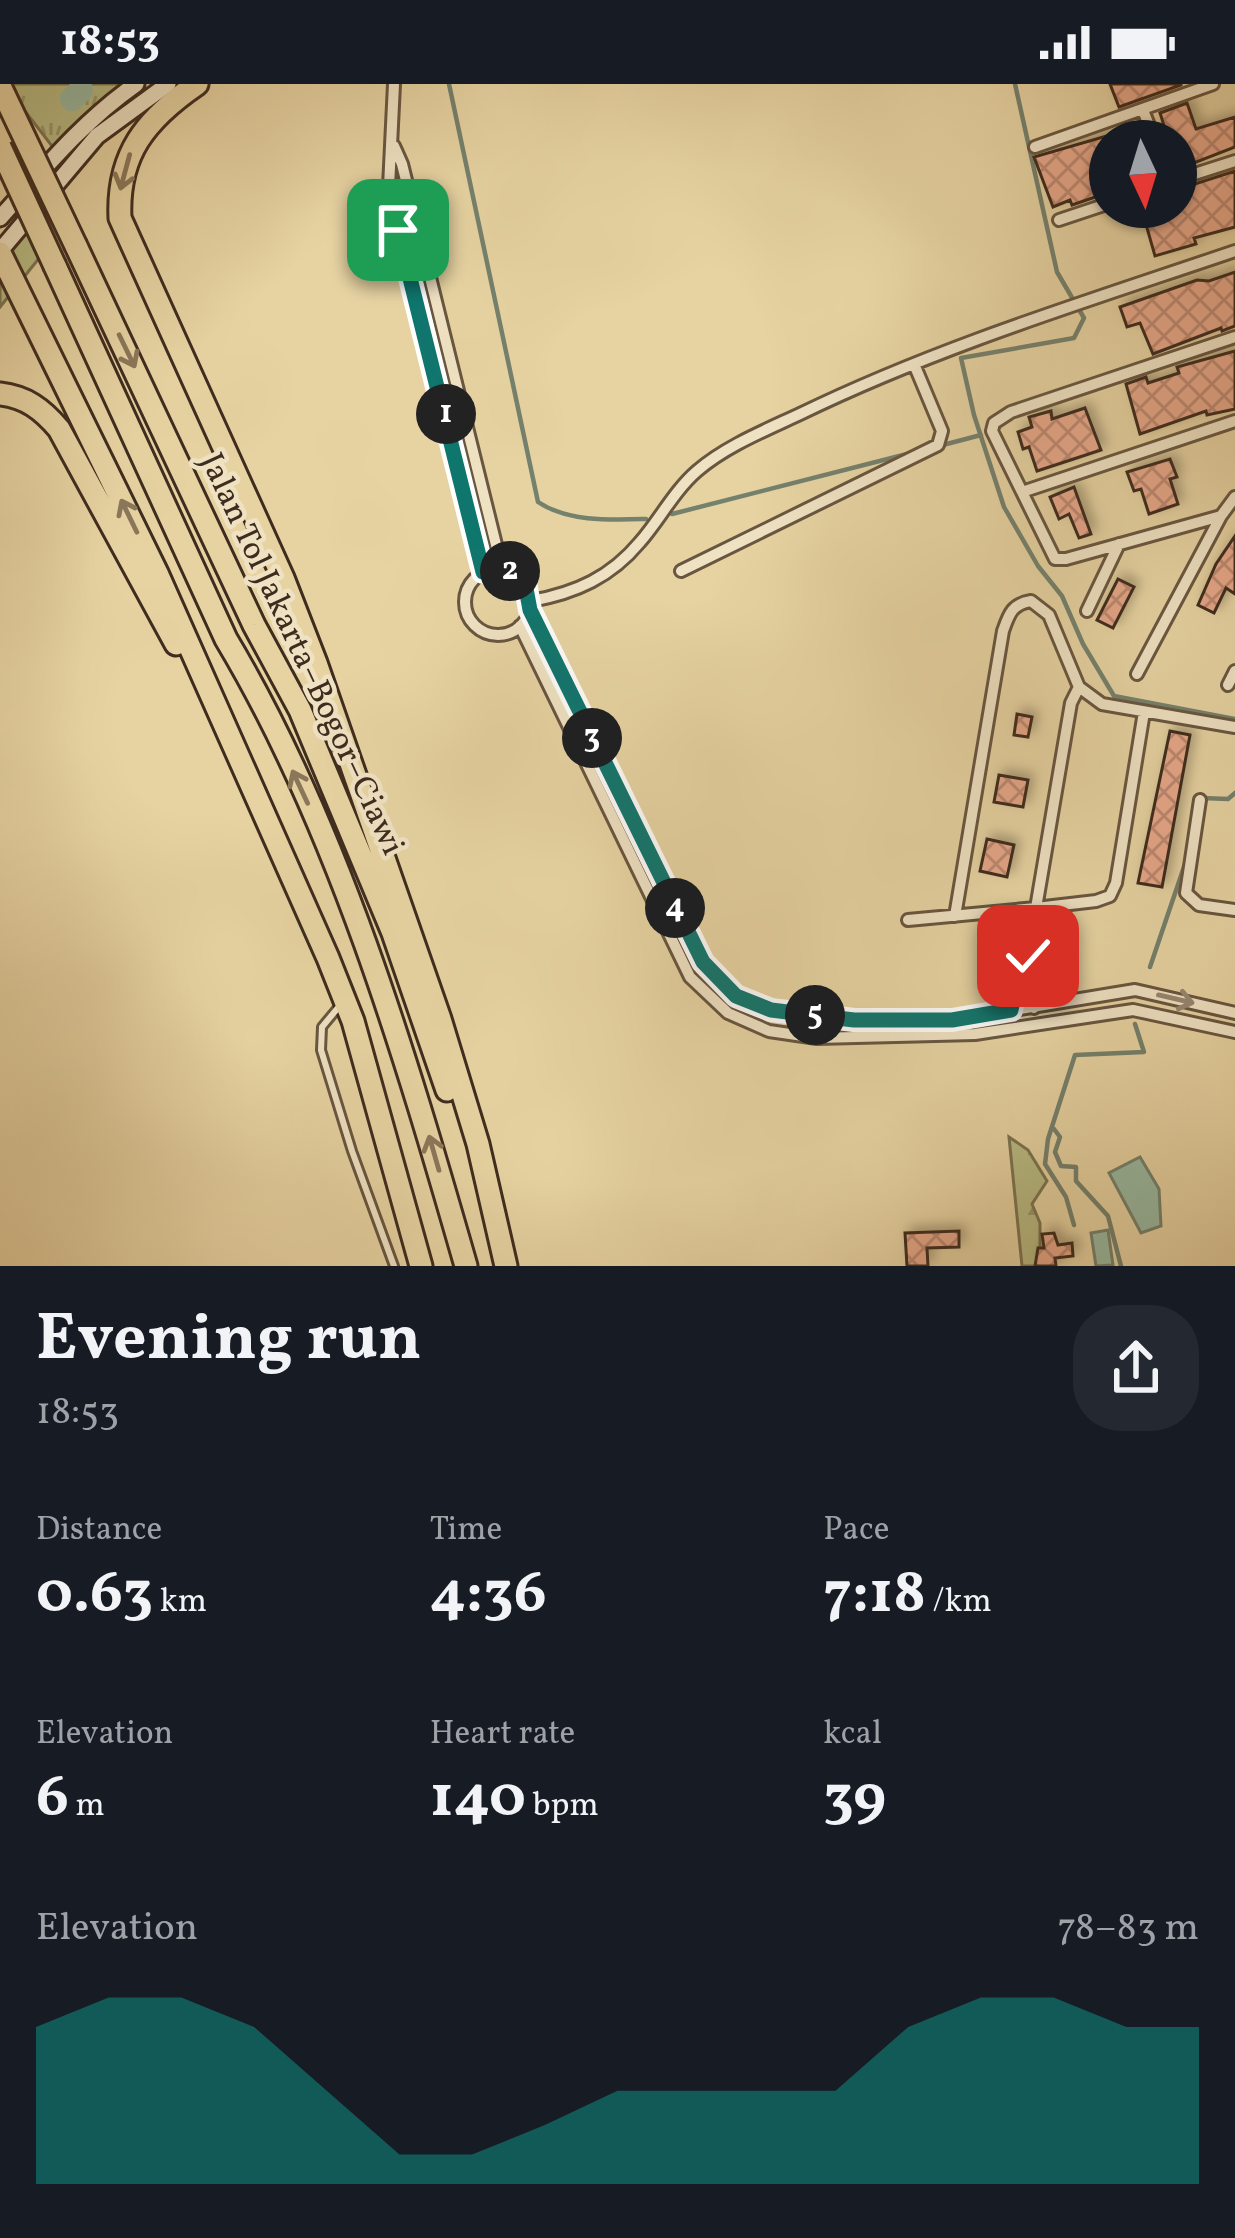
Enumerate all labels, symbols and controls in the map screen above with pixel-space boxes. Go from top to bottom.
text: 18:53 [60,11,160,74]
north arrow [1089,120,1197,228]
map controls [1089,120,1197,228]
one-way arrow [112,152,134,190]
pin [347,179,449,281]
icon: arrive [365,197,431,263]
one-way arrow [117,332,139,368]
pin: 1 [416,384,476,444]
text: 1 [439,391,453,437]
street label: Jalan Tol Jakarta–Bogor–Ciawi [187,446,414,863]
one-way arrow [117,499,139,535]
pin: 2 [480,541,540,601]
text: 2 [501,548,519,594]
pin: 3 [562,708,622,768]
text: 3 [584,715,600,761]
one-way arrow [288,770,310,806]
pin: 4 [645,878,705,938]
text: 4 [665,885,685,931]
pin [977,905,1079,1007]
icon: check [995,923,1061,989]
pin: 5 [785,985,845,1045]
one-way arrow [1156,988,1194,1011]
text: 5 [807,992,823,1038]
one-way arrow [422,1135,444,1173]
text: Evening run [36,1295,422,1387]
button: share [1073,1305,1199,1431]
text: 18:53 [36,1386,119,1440]
text: Distance [36,1508,162,1554]
text: Time [430,1508,502,1554]
text: Pace [823,1508,889,1554]
text: 0.63 [36,1554,153,1637]
text: 4:36 [430,1554,547,1637]
text: 7:18 [823,1554,926,1637]
text: km [153,1580,207,1626]
text: /km [926,1580,992,1626]
text: Elevation [36,1712,173,1758]
text: Heart rate [430,1712,575,1758]
text: kcal [823,1712,882,1758]
text: 6 [36,1758,69,1841]
text: 140 [430,1758,526,1841]
text: 39 [823,1758,886,1841]
text: m [69,1784,105,1830]
text: bpm [526,1784,599,1830]
text: Elevation [36,1902,198,1956]
text: 78–83 m [1057,1902,1199,1956]

